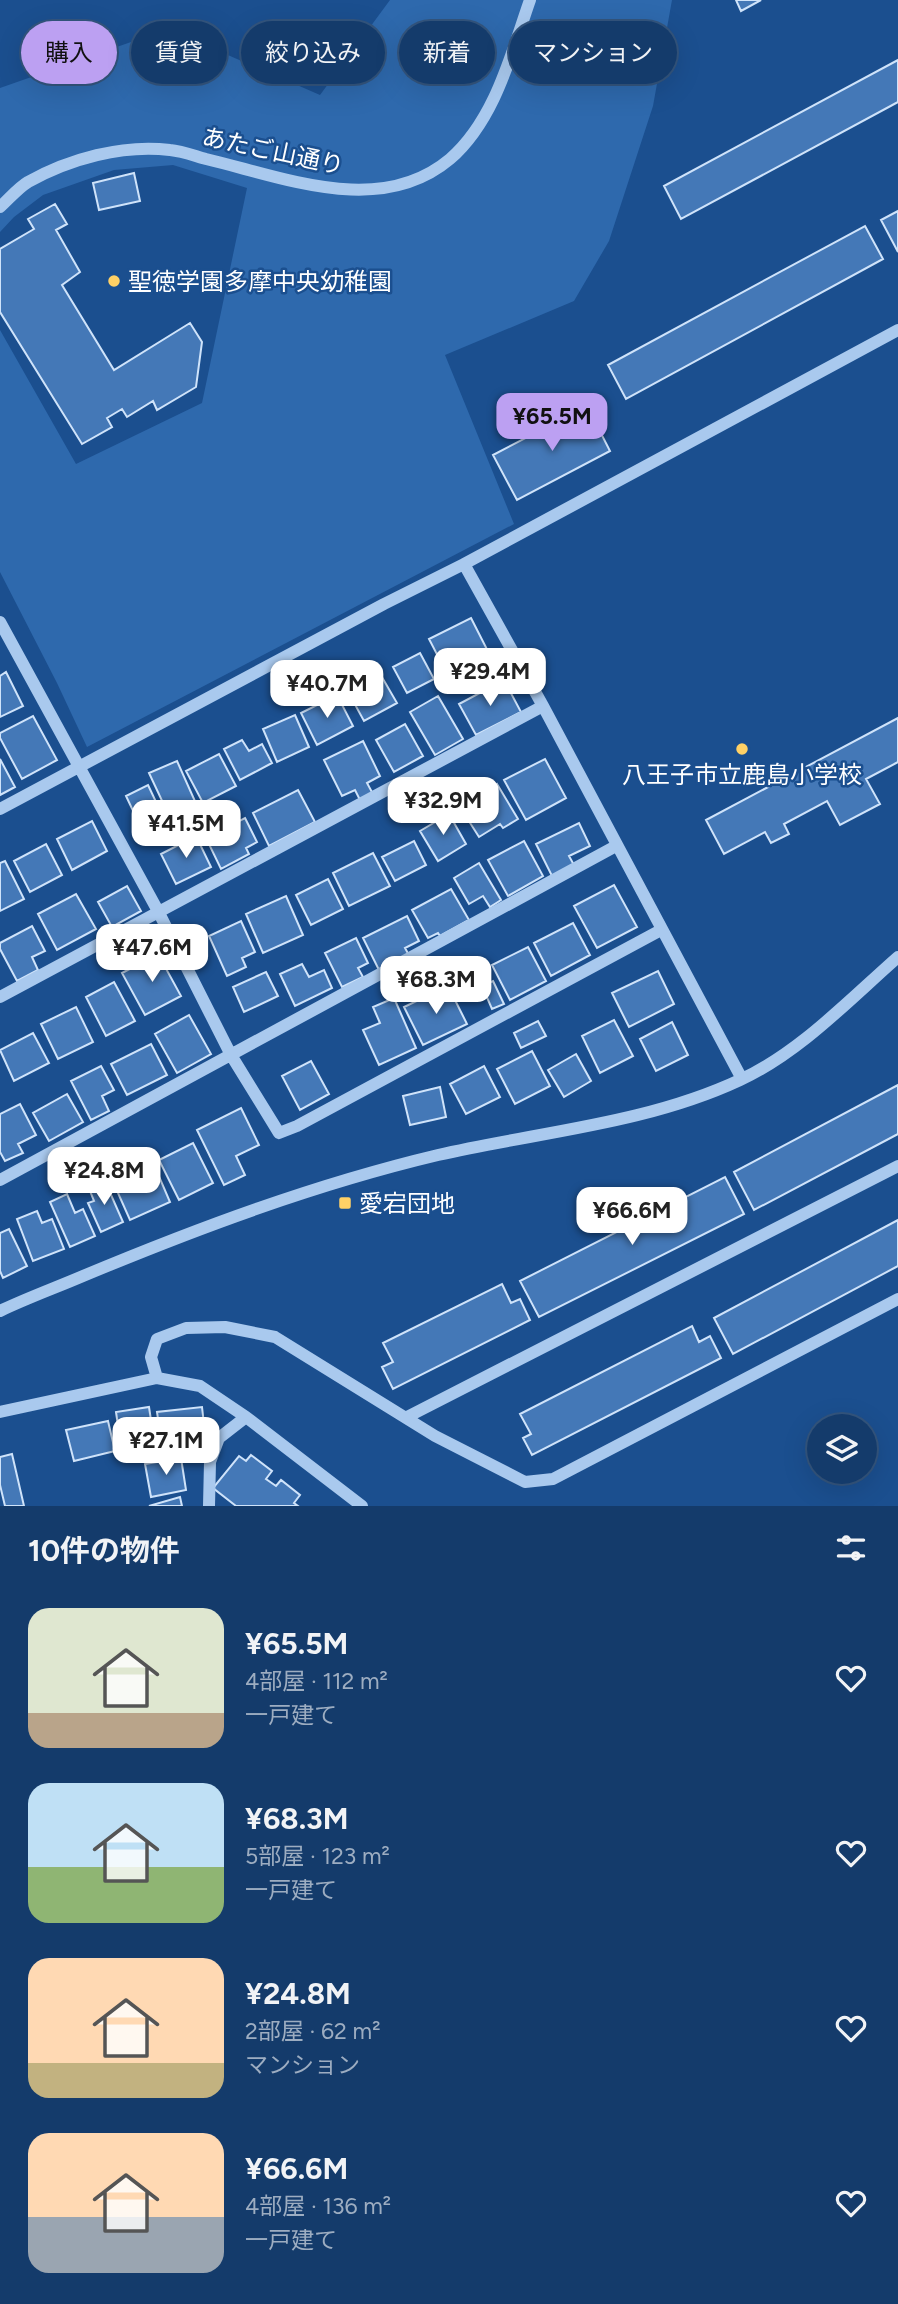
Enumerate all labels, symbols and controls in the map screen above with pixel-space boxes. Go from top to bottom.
chip: 購入 [21,21,117,84]
chip: 賃貸 [131,21,227,84]
chip: 絞り込み [241,21,385,84]
chip: 新着 [399,21,495,84]
chip: マンション [509,21,677,84]
street label: あたご山通り [200,122,346,180]
place label: 聖徳学園多摩中央幼稚園 [128,267,392,296]
marker: 聖徳学園多摩中央幼稚園 [106,273,122,289]
pin: ¥65.5M [495,393,609,453]
text: ¥65.5M [512,402,592,430]
pin: ¥29.4M [433,648,547,708]
text: ¥29.4M [450,657,530,685]
pin: ¥40.7M [270,660,384,720]
text: ¥40.7M [286,669,368,697]
marker: 八王子市立鹿島小学校 [734,741,750,757]
place label: 八王子市立鹿島小学校 [622,760,862,789]
pin: ¥32.9M [386,778,500,837]
text: ¥32.9M [404,786,482,814]
pin: ¥41.5M [129,800,243,860]
text: ¥41.5M [148,809,224,837]
pin: ¥47.6M [95,925,209,984]
text: ¥47.6M [112,933,192,961]
pin: ¥68.3M [379,956,493,1016]
text: ¥68.3M [396,965,476,993]
pin: ¥24.8M [47,1148,161,1207]
text: ¥24.8M [63,1156,145,1184]
pin: ¥66.6M [575,1188,689,1247]
place label: 愛宕団地 [359,1189,455,1218]
marker: 愛宕団地 [337,1195,353,1211]
text: ¥66.6M [592,1196,672,1224]
map controls [807,1414,877,1484]
button: layers [807,1414,877,1484]
pin: ¥27.1M [109,1418,223,1477]
text: ¥27.1M [129,1426,203,1454]
icon: filters [832,1529,870,1567]
text: 10件の物件 [28,1532,180,1569]
text: ¥65.5M [245,1625,348,1662]
icon: home [84,1636,168,1720]
icon: heart [832,1659,870,1697]
text: 4部屋 · 112 m² [245,1667,388,1695]
text: 一戸建て [245,1701,337,1729]
text: ¥68.3M [245,1800,348,1837]
icon: home [84,1811,168,1895]
icon: heart [832,1834,870,1872]
text: 5部屋 · 123 m² [245,1842,390,1870]
text: 一戸建て [245,1876,337,1904]
text: ¥24.8M [245,1975,351,2012]
icon: home [84,1986,168,2070]
icon: heart [832,2009,870,2047]
text: 2部屋 · 62 m² [245,2017,381,2045]
text: マンション [245,2051,360,2079]
text: ¥66.6M [245,2150,348,2187]
icon: home [84,2161,168,2245]
icon: heart [832,2184,870,2222]
text: 4部屋 · 136 m² [245,2192,391,2220]
text: 一戸建て [245,2226,337,2254]

